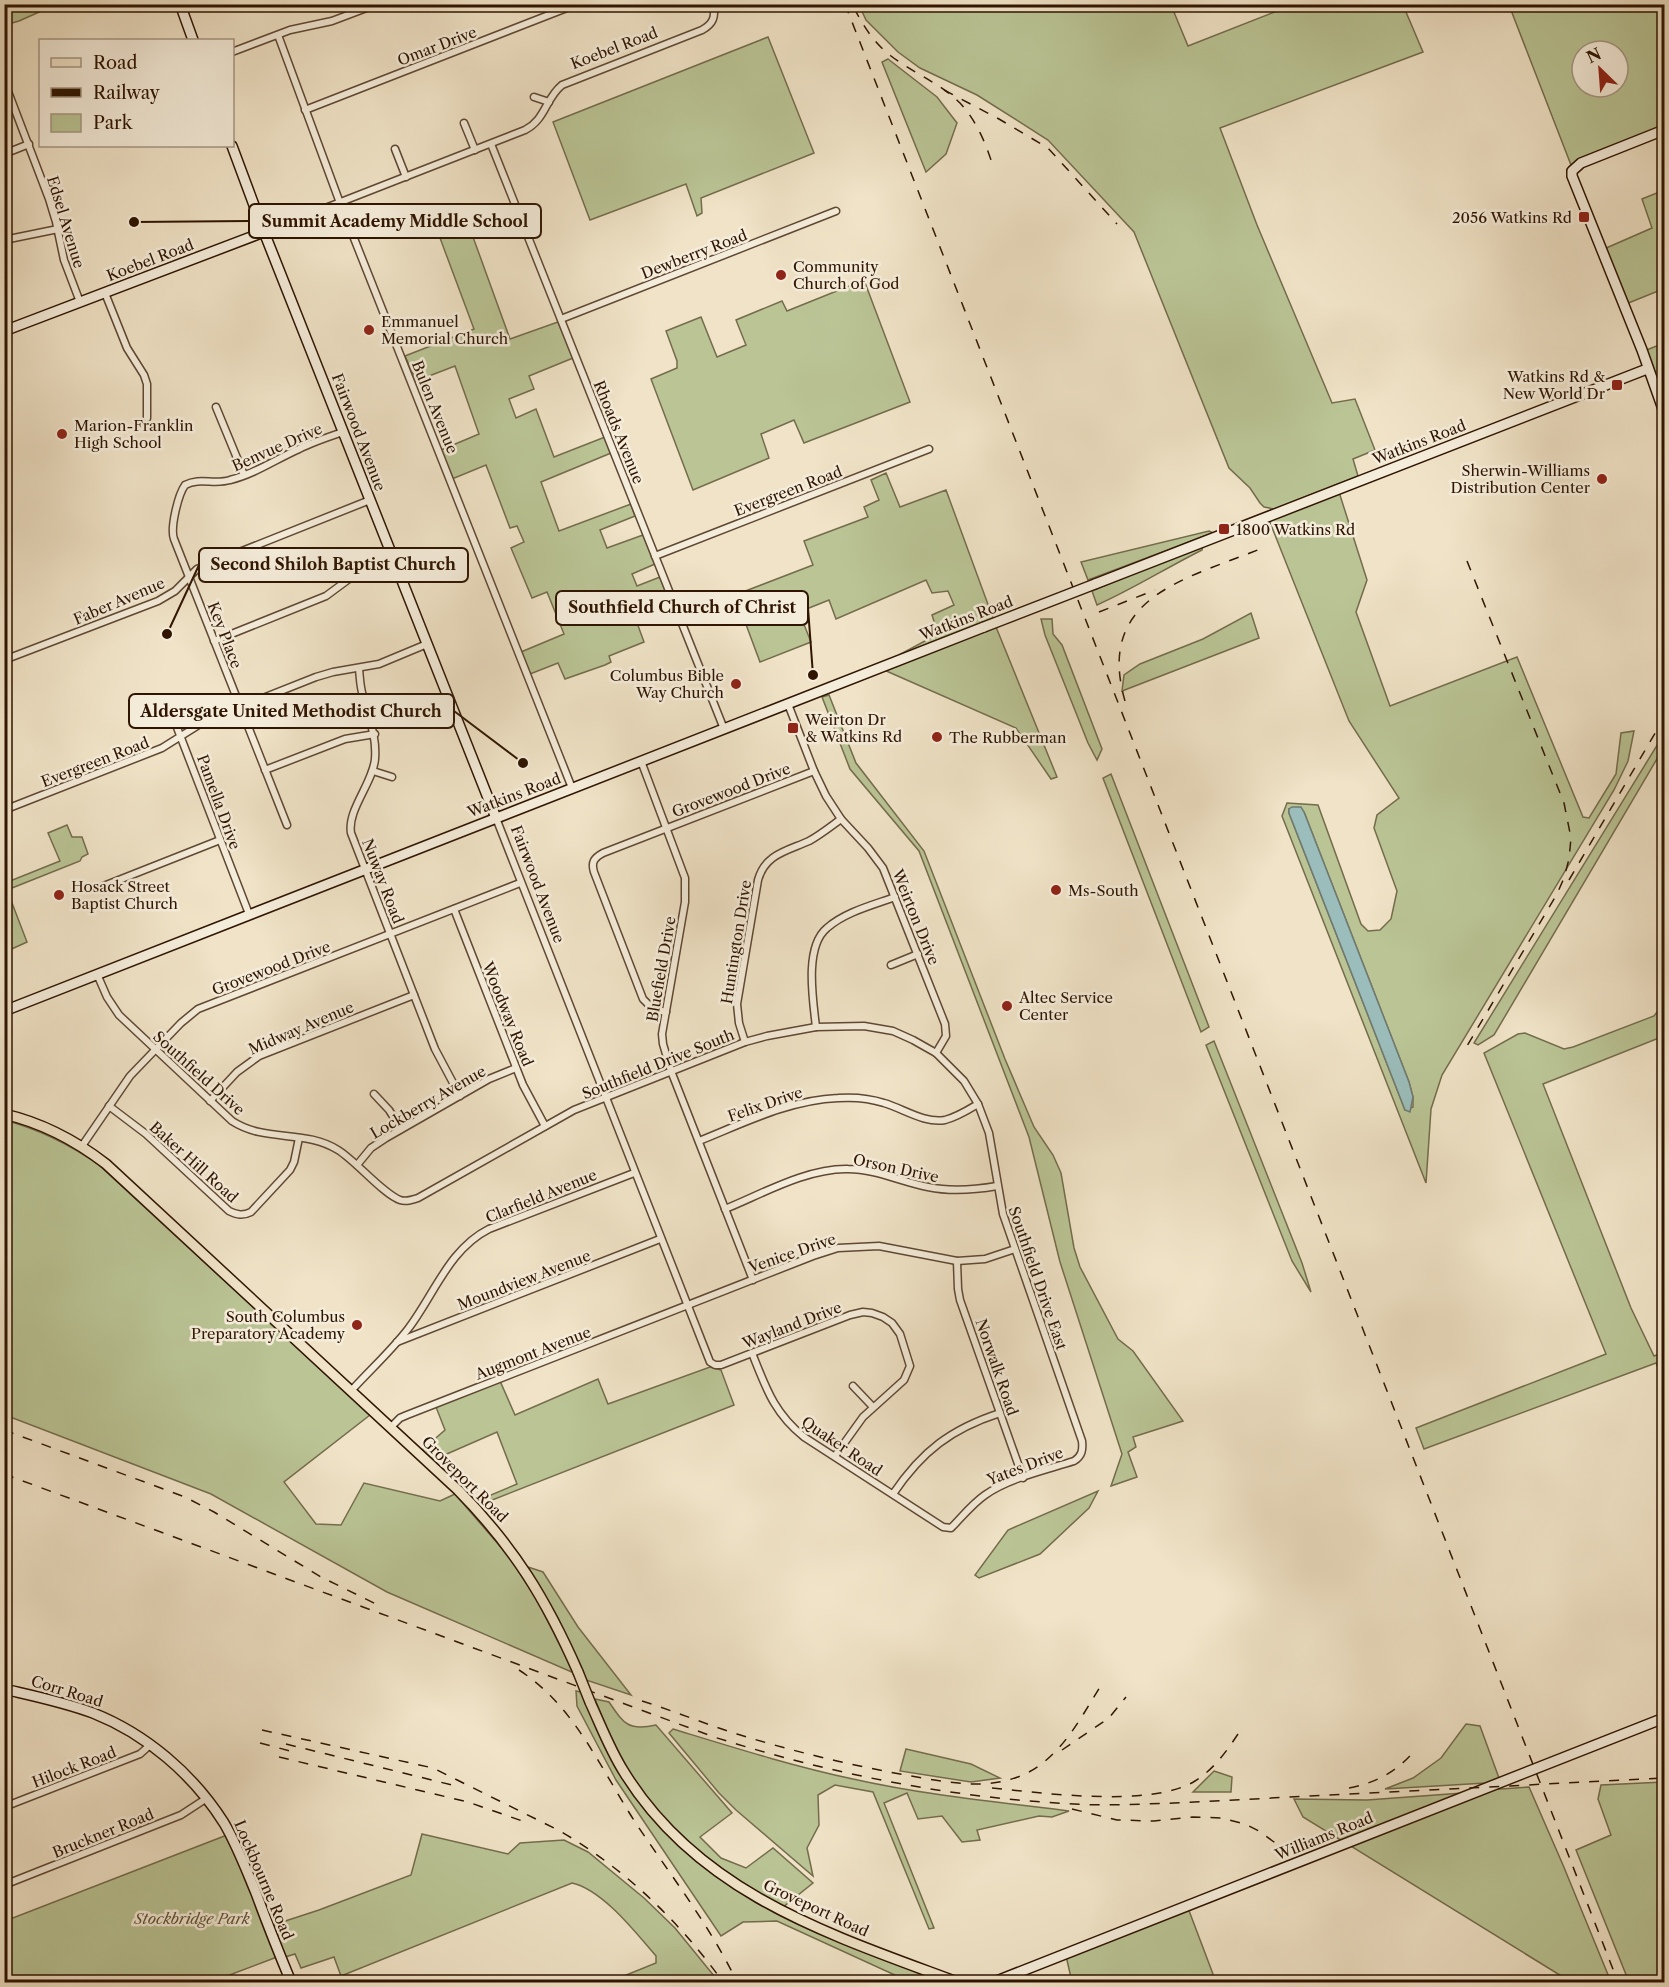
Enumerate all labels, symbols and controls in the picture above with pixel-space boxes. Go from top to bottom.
street label: Omar Drive [395,22,479,70]
street label: Koebel Road [568,23,660,73]
legend [39,39,234,147]
north arrow [1570,39,1630,99]
text: N [1583,43,1604,67]
text: Road [93,52,138,74]
text: Railway [93,82,161,104]
text: Park [93,112,134,134]
street label: Edsel Avenue [43,174,89,270]
callout: Summit Academy Middle School [249,204,541,238]
place label: 2056 Watkins Rd [1452,208,1572,227]
marker: 2056 Watkins Rd [1577,210,1591,224]
text: Summit Academy Middle School [262,211,529,231]
street label: Dewberry Road [638,225,750,283]
street label: Koebel Road [104,235,196,285]
place label: Community Church of God [793,257,899,293]
marker: Community Church of God [774,268,788,282]
place label: Emmanuel Memorial Church [381,312,509,348]
marker: Emmanuel Memorial Church [362,323,376,337]
street label: Bulen Avenue [408,358,462,456]
place label: Watkins Rd & New World Dr [1503,367,1606,403]
street label: Fairwood Avenue [328,371,390,493]
street label: Rhoads Avenue [590,378,648,486]
marker: Watkins Rd & New World Dr [1610,378,1624,392]
street label: Watkins Road [1369,415,1468,469]
place label: Marion-Franklin High School [74,416,194,452]
street label: Benvue Drive [229,419,325,475]
marker: Marion-Franklin High School [55,427,69,441]
place label: Sherwin-Williams Distribution Center [1451,461,1591,497]
street label: Evergreen Road [731,462,845,520]
marker: Sherwin-Williams Distribution Center [1595,472,1609,486]
place label: 1800 Watkins Rd [1236,520,1355,539]
marker: 1800 Watkins Rd [1217,522,1231,536]
callout: Second Shiloh Baptist Church [199,548,468,582]
text: Second Shiloh Baptist Church [210,554,456,574]
street label: Faber Avenue [70,573,168,629]
callout: Southfield Church of Christ [556,591,808,625]
street label: Watkins Road [916,591,1015,645]
text: Southfield Church of Christ [568,597,796,617]
street label: Key Place [204,599,246,671]
place label: Columbus Bible Way Church [610,666,725,702]
marker: Columbus Bible Way Church [729,677,743,691]
callout: Aldersgate United Methodist Church [129,694,454,728]
text: Aldersgate United Methodist Church [139,701,442,721]
place label: Weirton Dr & Watkins Rd [804,710,902,746]
marker: Weirton Dr & Watkins Rd [786,721,800,735]
place label: The Rubberman [949,728,1067,747]
marker: The Rubberman [930,730,944,744]
street label: Evergreen Road [38,733,152,791]
street label: Pamella Drive [193,752,245,852]
street label: Grovewood Drive [669,759,793,821]
street label: Watkins Road [464,768,563,822]
street label: Fairwood Avenue [507,823,569,945]
street label: Nuway Road [358,836,408,926]
street label: Weirton Drive [888,866,944,968]
place label: Hosack Street Baptist Church [71,877,178,913]
street label: Huntington Drive [717,879,755,1005]
place label: Ms-South [1068,881,1139,900]
marker: Ms-South [1049,883,1063,897]
marker: Hosack Street Baptist Church [52,888,66,902]
street label: Bluefield Drive [642,915,680,1023]
street label: Grovewood Drive [209,937,333,999]
street label: Woodway Road [478,958,538,1069]
place label: Altec Service Center [1018,988,1113,1024]
street label: Midway Avenue [245,997,357,1059]
marker: Altec Service Center [1000,999,1014,1013]
street label: Southfield Drive South [579,1024,738,1103]
street label: Southfield Drive [149,1027,249,1119]
street label: Lockberry Avenue [367,1061,489,1143]
street label: Felix Drive [725,1082,805,1126]
street label: Baker Hill Road [146,1117,242,1207]
street label: Orson Drive [852,1150,940,1186]
street label: Clarfield Avenue [483,1165,599,1227]
street label: Southfield Drive East [1005,1204,1072,1353]
street label: Venice Drive [745,1229,838,1277]
street label: Moundview Avenue [455,1246,593,1314]
street label: Wayland Drive [739,1297,844,1353]
place label: South Columbus Preparatory Academy [191,1307,346,1343]
street label: Norwalk Road [972,1316,1022,1418]
marker: South Columbus Preparatory Academy [350,1318,364,1332]
street label: Augmont Avenue [471,1322,594,1384]
street label: Quaker Road [798,1412,886,1480]
street label: Groveport Road [418,1432,512,1526]
street label: Yates Drive [983,1443,1066,1490]
street label: Corr Road [29,1671,105,1711]
street label: Hilock Road [29,1742,119,1792]
street label: Bruckner Road [50,1804,156,1862]
street label: Williams Road [1271,1808,1376,1865]
street label: Lockbourne Road [230,1817,298,1943]
street label: Groveport Road [760,1875,872,1941]
park label: Stockbridge Park [133,1909,250,1928]

